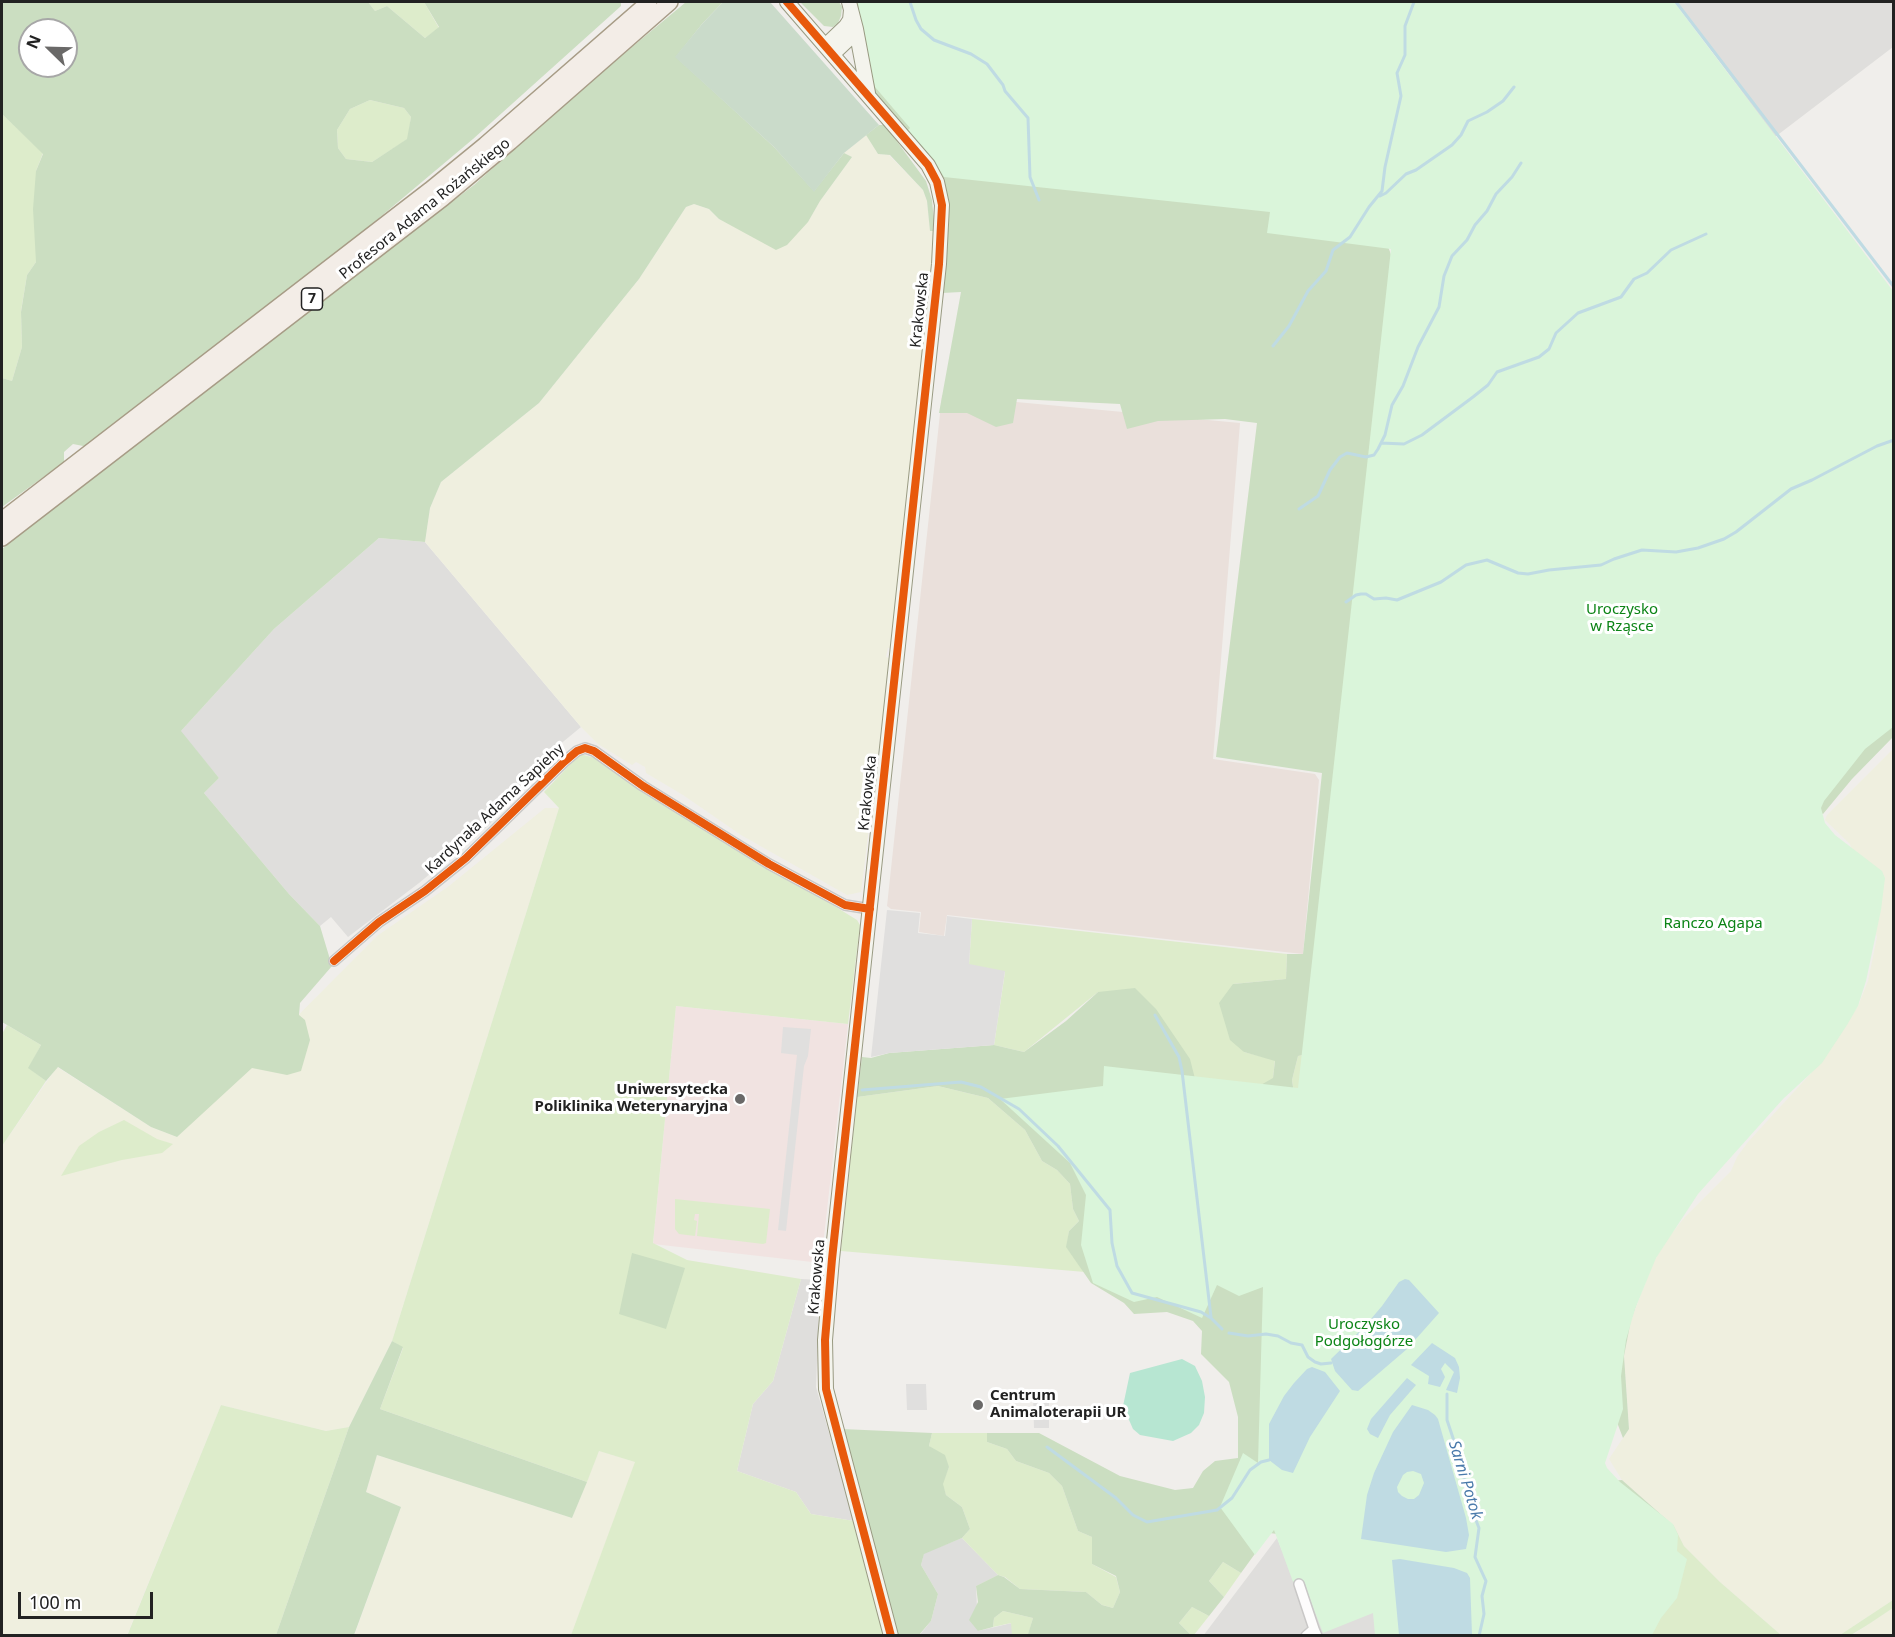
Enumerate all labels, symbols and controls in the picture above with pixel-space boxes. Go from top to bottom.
north arrow [18,18,78,78]
text: N [21,31,46,52]
street label: Profesora Adama Rożańskiego [336,135,514,283]
street label: Krakowska [907,271,933,349]
road number: 7 [302,288,322,310]
park label: Uroczysko w Rząsce [1586,601,1658,636]
street label: Kardynała Adama Sapiehy [422,740,568,878]
street label: Krakowska [855,754,881,832]
park label: Ranczo Agapa [1663,915,1763,933]
place label: Uniwersytecka Poliklinika Weterynaryjna [535,1081,728,1116]
marker: Uniwersytecka Poliklinika Weterynaryjna [733,1092,747,1106]
street label: Krakowska [805,1238,829,1316]
park label: Uroczysko Podgołogórze [1315,1316,1413,1351]
place label: Centrum Animaloterapii UR [990,1387,1126,1422]
marker: Centrum Animaloterapii UR [971,1398,985,1412]
water label: Sarni Potok [1444,1438,1486,1522]
scale bar [21,1580,156,1618]
text: 100 m [29,1590,81,1614]

